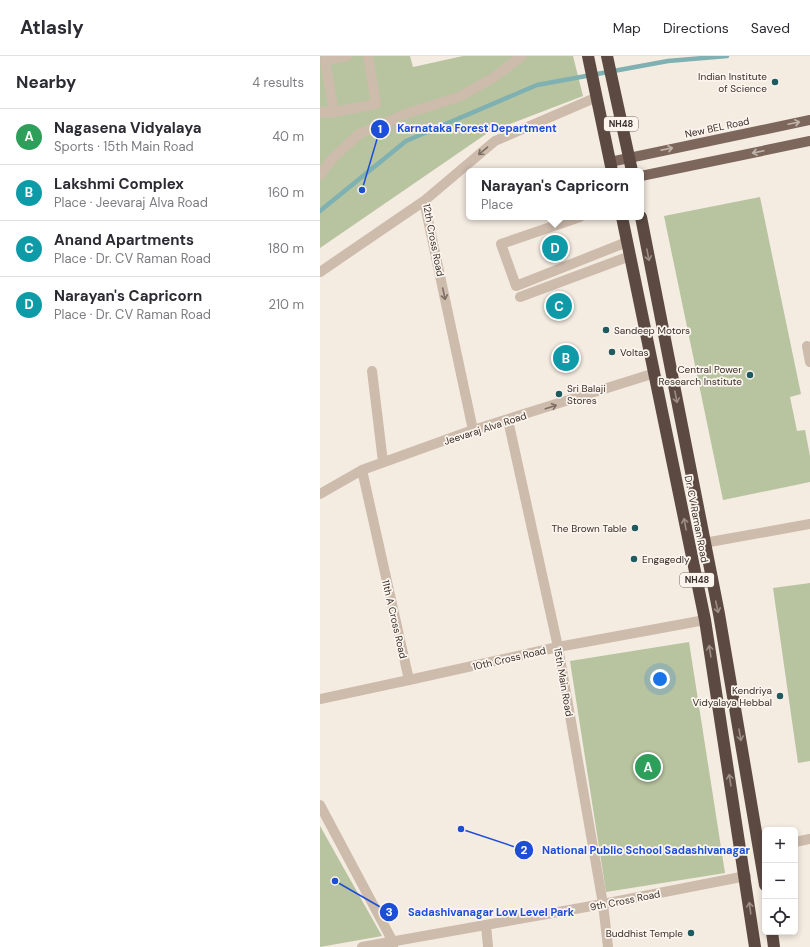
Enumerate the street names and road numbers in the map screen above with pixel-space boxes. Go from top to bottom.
street label: New BEL Road [684,114,751,141]
road number: NH48 [604,117,638,131]
street label: 12th Cross Road [420,203,447,278]
street label: Jeevaraj Alva Road [442,409,528,448]
street label: Dr. CV Raman Road [682,474,711,564]
road number: NH48 [680,573,714,587]
street label: 11th A Cross Road [379,578,410,660]
street label: 10th Cross Road [471,644,547,673]
street label: 15th Main Road [551,647,576,717]
street label: 9th Cross Road [589,887,661,914]

